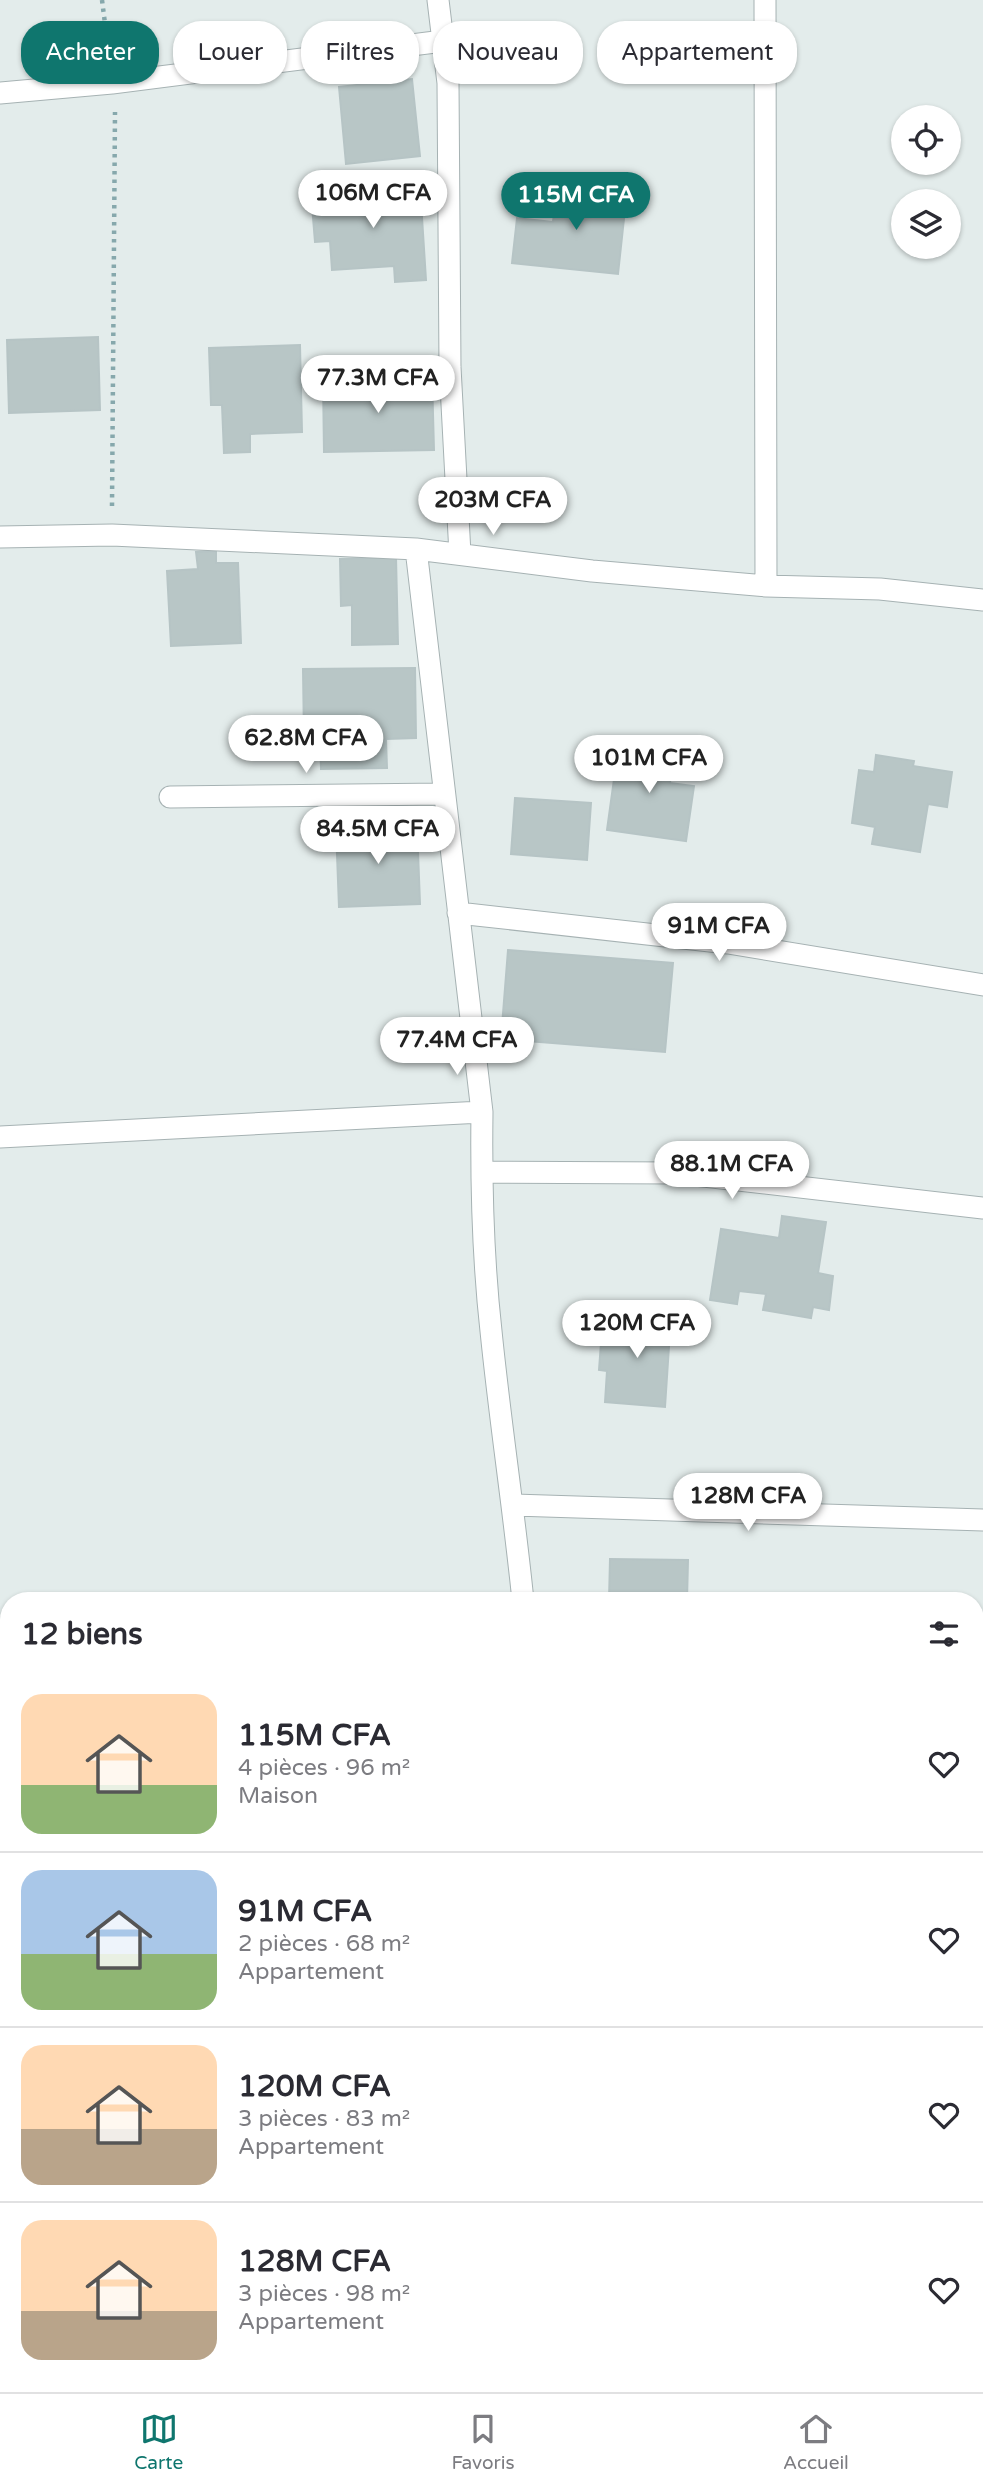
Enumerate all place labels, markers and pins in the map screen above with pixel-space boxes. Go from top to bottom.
pin: 106M CFA [301,170,445,230]
pin: 115M CFA [504,173,648,232]
pin: 77.3M CFA [298,356,458,415]
pin: 203M CFA [421,477,565,537]
pin: 62.8M CFA [226,716,386,775]
pin: 101M CFA [577,736,721,795]
pin: 84.5M CFA [298,806,458,866]
pin: 91M CFA [654,904,784,963]
pin: 77.4M CFA [377,1018,537,1077]
pin: 88.1M CFA [652,1142,812,1201]
pin: 120M CFA [565,1300,709,1360]
pin: 128M CFA [676,1474,820,1533]

